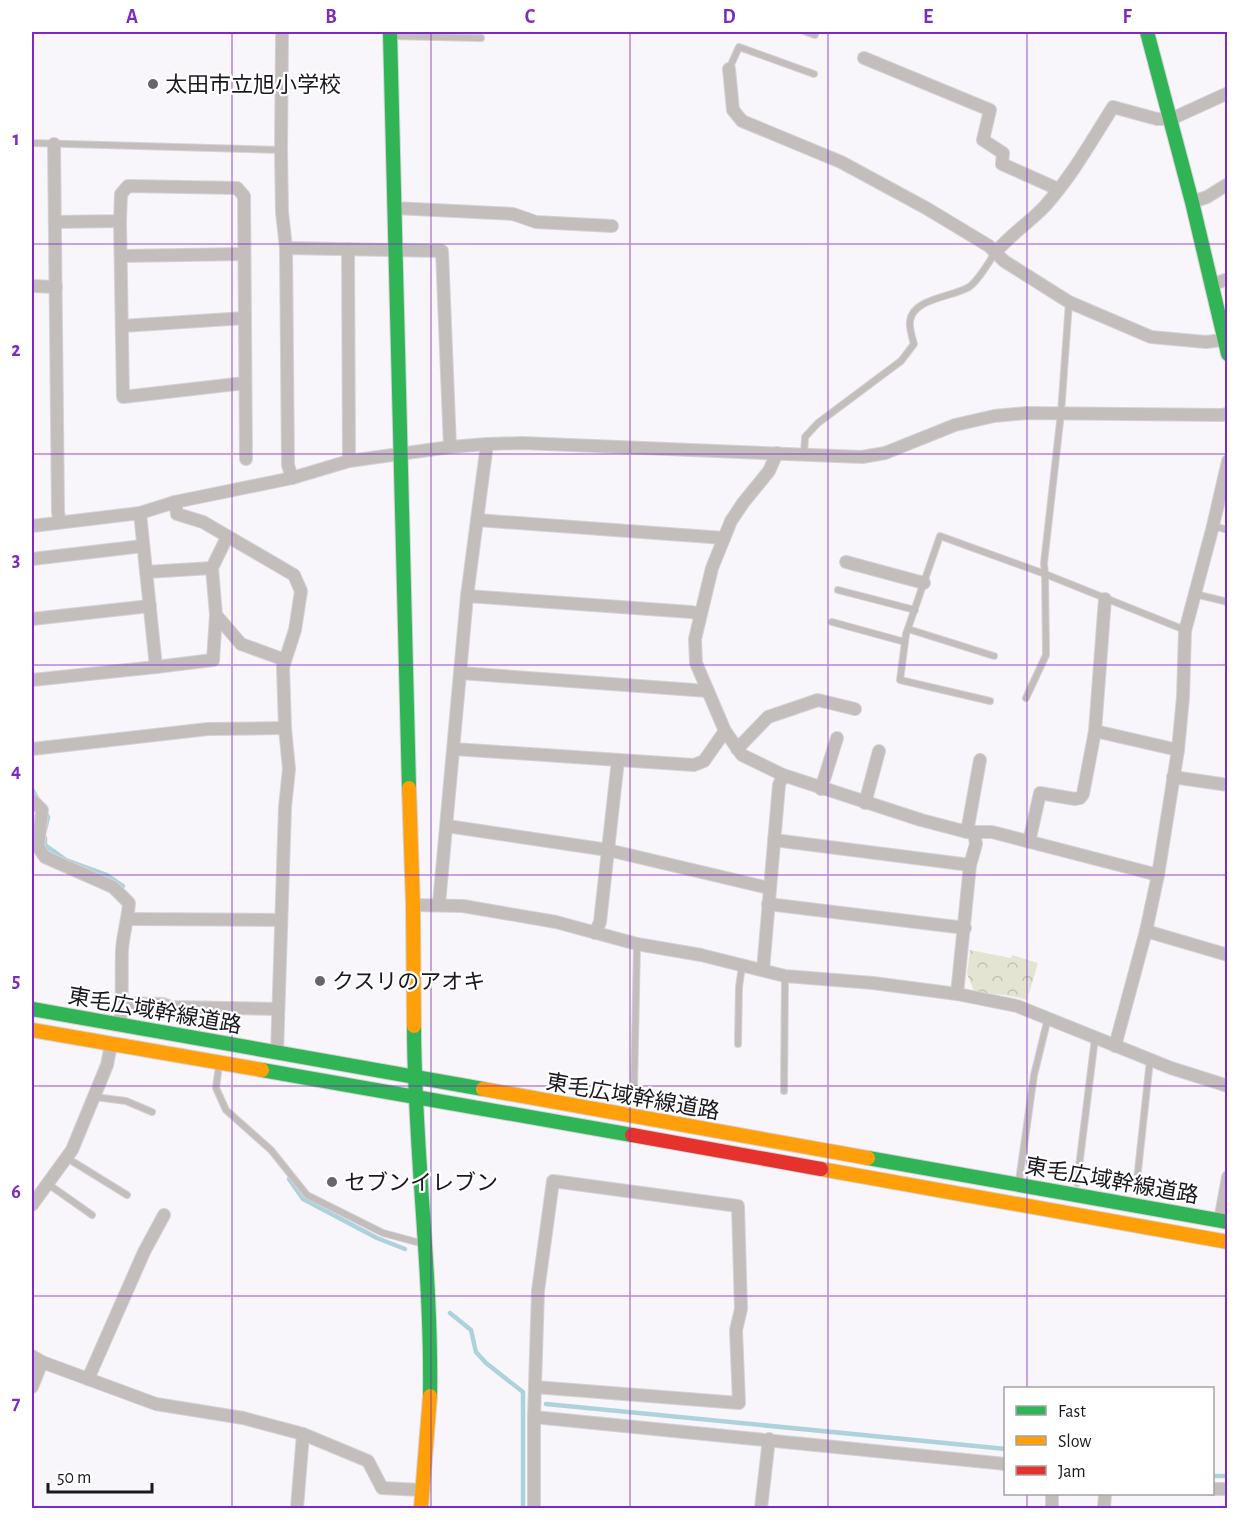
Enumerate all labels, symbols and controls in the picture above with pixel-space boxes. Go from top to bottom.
text: A [126,7,138,27]
text: B [325,7,337,27]
text: C [525,7,536,27]
text: D [722,7,736,27]
text: E [923,7,933,27]
text: F [1122,7,1132,27]
place label: 太田市立旭小学校 [165,73,341,96]
marker: 太田市立旭小学校 [146,77,160,91]
text: 1 [12,129,20,149]
text: 2 [11,340,21,360]
text: 3 [12,550,20,570]
text: 4 [11,761,21,781]
text: 5 [12,971,20,991]
place label: クスリのアオキ [332,971,485,993]
marker: クスリのアオキ [313,974,327,988]
street label: 東毛広域幹線道路 [66,984,244,1037]
street label: 東毛広域幹線道路 [544,1070,722,1123]
street label: 東毛広域幹線道路 [1023,1154,1201,1207]
place label: セブンイレブン [344,1171,498,1194]
marker: セブンイレブン [325,1175,339,1189]
text: 6 [11,1182,21,1202]
legend [1004,1387,1214,1495]
text: 7 [12,1393,21,1413]
text: Fast [1058,1403,1086,1421]
text: Slow [1058,1433,1091,1451]
scale bar [48,1456,152,1494]
text: Jam [1058,1463,1086,1481]
text: 50 m [57,1469,91,1487]

